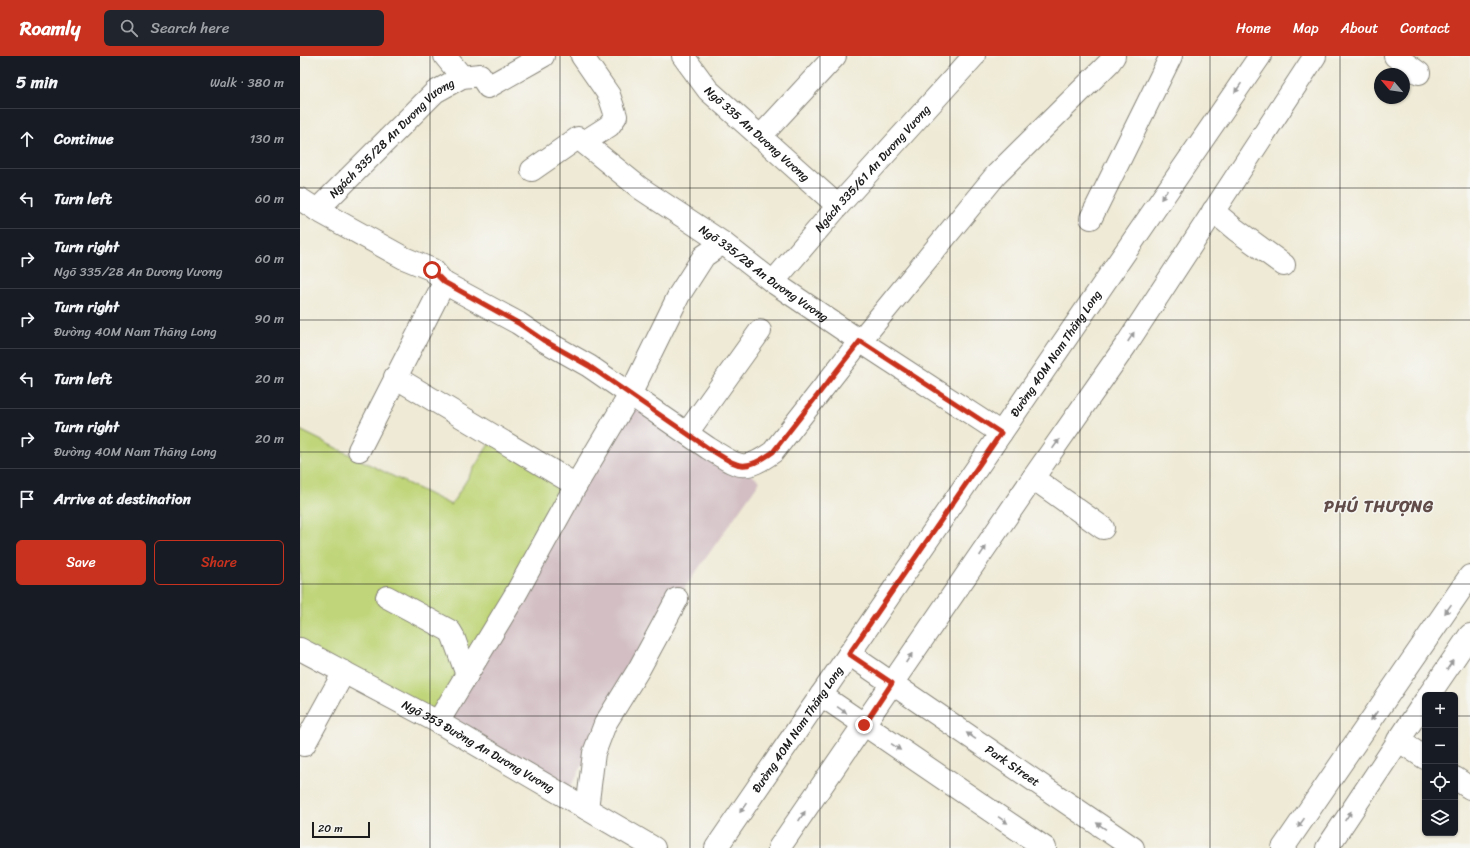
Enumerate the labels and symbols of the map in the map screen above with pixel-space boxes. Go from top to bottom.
north arrow [1374,68,1410,104]
street label: Ngách 335/28 An Dương Vương [323,72,459,204]
street label: Ngõ 335 An Dương Vương [699,80,815,187]
one-way arrow [1234,83,1242,93]
street label: Ngách 335/61 An Dương Vương [809,99,936,237]
one-way arrow [1160,190,1168,200]
street label: Ngõ 335/28 An Dương Vương [694,219,833,328]
route start [423,261,441,279]
street label: Đường 40M Nam Thăng Long [1004,285,1107,422]
one-way arrow [1127,332,1135,342]
one-way arrow [1052,438,1060,449]
district label: PHÚ THƯỢNG [1324,492,1434,521]
one-way arrow [979,545,987,556]
one-way arrow [1444,603,1452,614]
one-way arrow [905,653,913,663]
one-way arrow [1446,659,1453,671]
street label: Đường 40M Nam Thăng Long [746,661,849,798]
street label: Ngõ 353 Đường An Dương Vương [398,694,559,799]
one-way arrow [837,706,847,714]
one-way arrow [1370,710,1378,721]
route end [855,716,873,734]
one-way arrow [965,732,976,740]
street label: Park Street [980,739,1045,792]
one-way arrow [891,743,901,751]
one-way arrow [739,803,747,814]
one-way arrow [798,810,805,822]
one-way arrow [1344,810,1352,821]
one-way arrow [998,816,1009,824]
one-way arrow [1297,818,1305,828]
scale bar [312,820,370,839]
one-way arrow [1096,822,1106,830]

